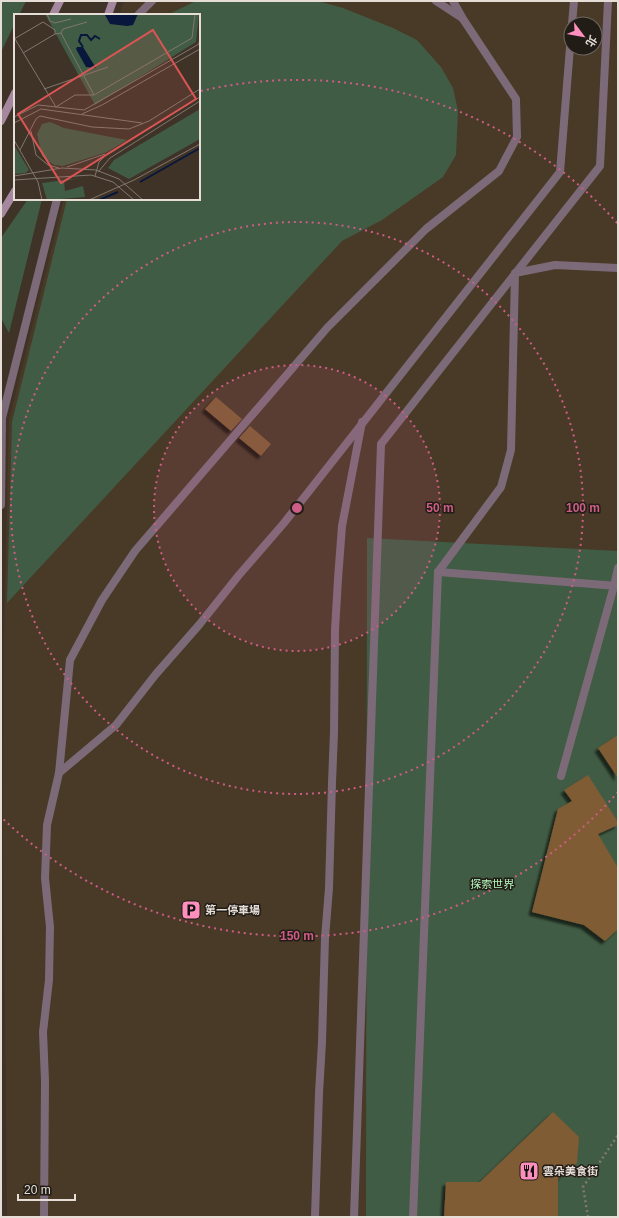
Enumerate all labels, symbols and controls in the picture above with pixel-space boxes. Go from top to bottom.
inset map [14,14,200,200]
north arrow [563,16,603,56]
text: 北 [583,33,599,49]
centre of rings [290,501,304,515]
text: 50 m [426,501,454,515]
text: 100 m [566,501,600,515]
park label: 探索世界 [470,878,515,890]
parking icon: 第一停車場 [180,899,202,921]
place label: 第一停車場 [205,904,260,916]
text: 150 m [280,929,314,943]
restaurant icon: 雲朵美食街 [518,1160,540,1182]
place label: 雲朵美食街 [543,1165,598,1177]
scale bar [18,1176,75,1202]
text: 20 m [24,1183,51,1197]

